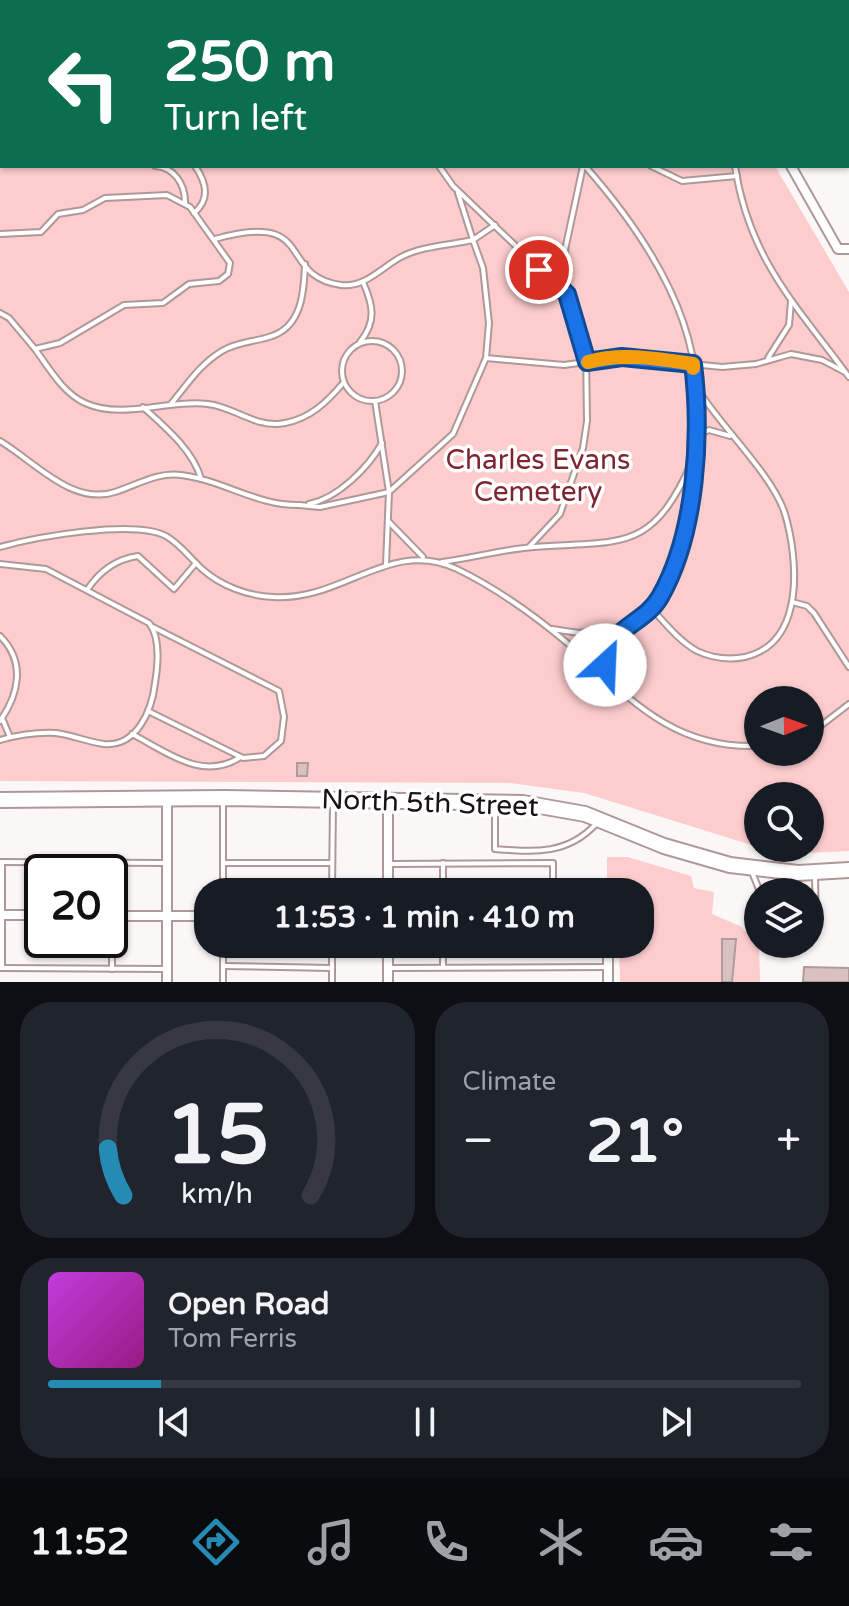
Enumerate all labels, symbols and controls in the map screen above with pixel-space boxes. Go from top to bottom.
text: 250 m [164,29,335,96]
icon: left [32,32,136,136]
text: Turn left [164,97,307,140]
pin [505,236,573,304]
icon: arrive [517,248,561,292]
park label: Charles Evans Cemetery [446,443,630,509]
position arrow [563,623,647,707]
north arrow [744,686,824,766]
map controls [744,686,824,958]
street label: North 5th Street [321,782,540,824]
button: search [744,782,824,862]
speed limit sign: 20 [24,854,128,958]
button: layers [744,878,824,958]
text: 11:53 · 1 min · 410 m [273,899,575,936]
text: Climate [463,1066,556,1097]
text: 15 [165,1086,269,1186]
text: 21° [586,1106,684,1178]
text: − [463,1115,494,1168]
text: + [776,1115,801,1168]
text: km/h [181,1177,253,1211]
text: Open Road [168,1286,329,1323]
text: Tom Ferris [168,1323,297,1354]
icon: previous [152,1400,196,1444]
icon: pause [403,1400,447,1444]
icon: next [654,1400,698,1444]
icon: directions [188,1514,244,1570]
icon: music [303,1514,359,1570]
icon: phone [418,1514,474,1570]
icon: climate [533,1514,589,1570]
icon: car [648,1514,704,1570]
icon: filters [763,1514,819,1570]
text: 11:52 [30,1521,129,1564]

